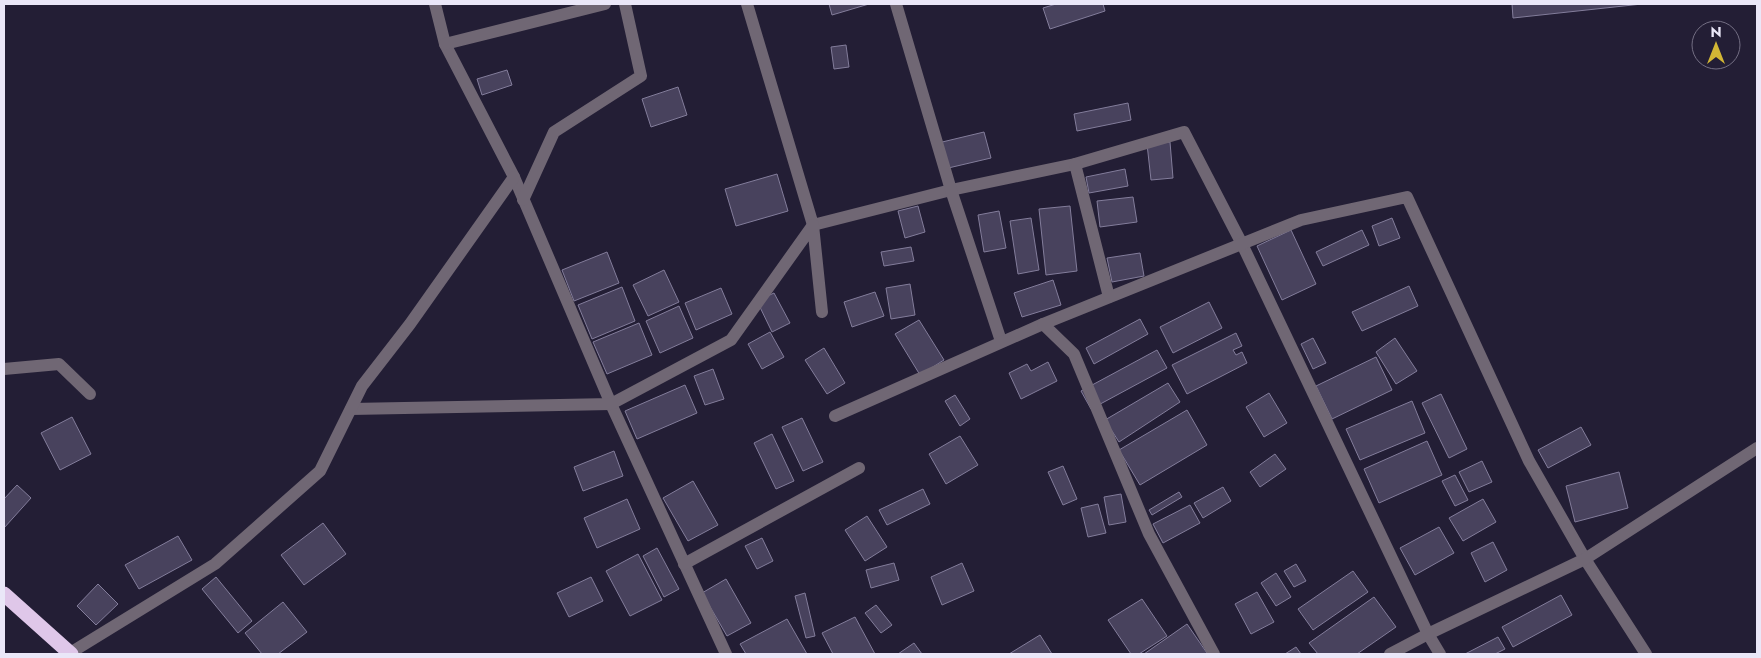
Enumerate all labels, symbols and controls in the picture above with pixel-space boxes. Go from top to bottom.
north arrow [1691,20,1741,70]
text: N [1710,22,1722,42]

